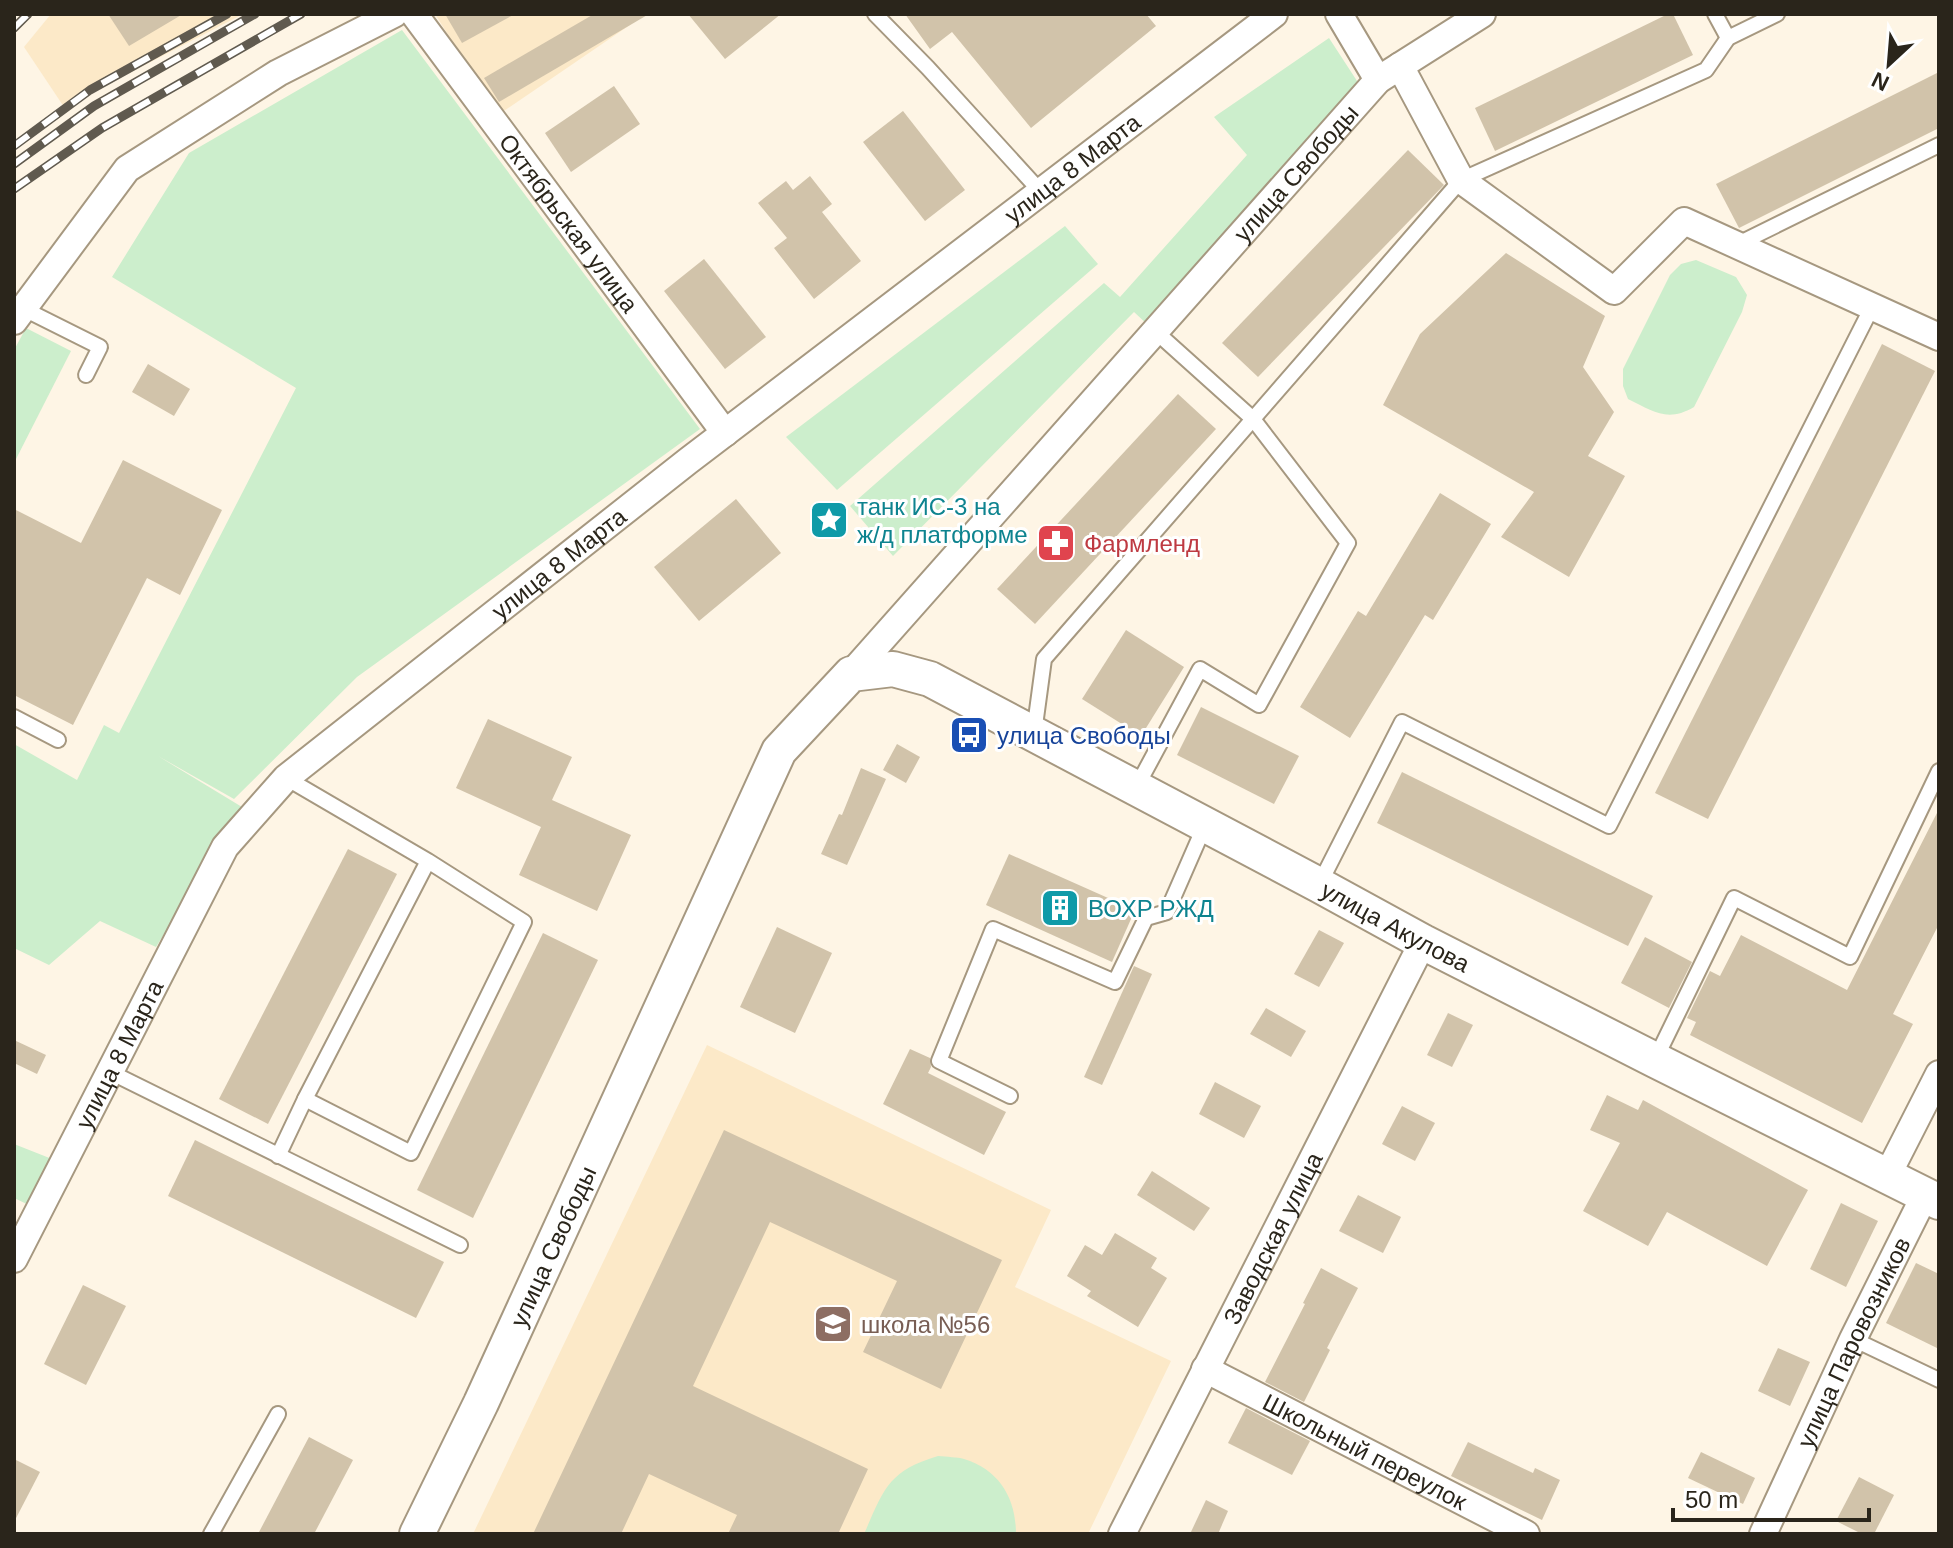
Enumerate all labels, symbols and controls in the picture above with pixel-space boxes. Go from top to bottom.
north arrow [1849,24,1929,104]
text: N [1868,67,1893,96]
street label: улица Свободы [1228,99,1363,247]
street label: улица 8 Марта [999,107,1146,228]
street label: Октябрьская улица [494,128,644,318]
place label: танк ИС-3 на ж/д платформе [857,493,1028,548]
place icon: танк ИС-3 на ж/д платформе [808,499,850,541]
street label: улица 8 Марта [486,502,631,624]
pharmacy icon: Фармленд [1035,522,1077,564]
place label: Фармленд [1084,530,1200,557]
bus stop icon: улица Свободы [948,714,990,756]
place label: улица Свободы [997,722,1171,749]
street label: улица Акулова [1317,876,1475,977]
building icon: ВОХР РЖД [1039,887,1081,929]
place label: ВОХР РЖД [1088,895,1214,922]
street label: улица 8 Марта [70,975,168,1133]
street label: Заводская улица [1218,1147,1328,1329]
street label: улица Свободы [504,1162,601,1331]
street label: улица Паровозников [1791,1233,1915,1452]
school or university icon: школа №56 [812,1303,854,1345]
place label: школа №56 [861,1311,990,1338]
street label: Школьный переулок [1259,1388,1472,1515]
scale bar [1673,1472,1869,1522]
text: 50 m [1685,1486,1738,1513]

